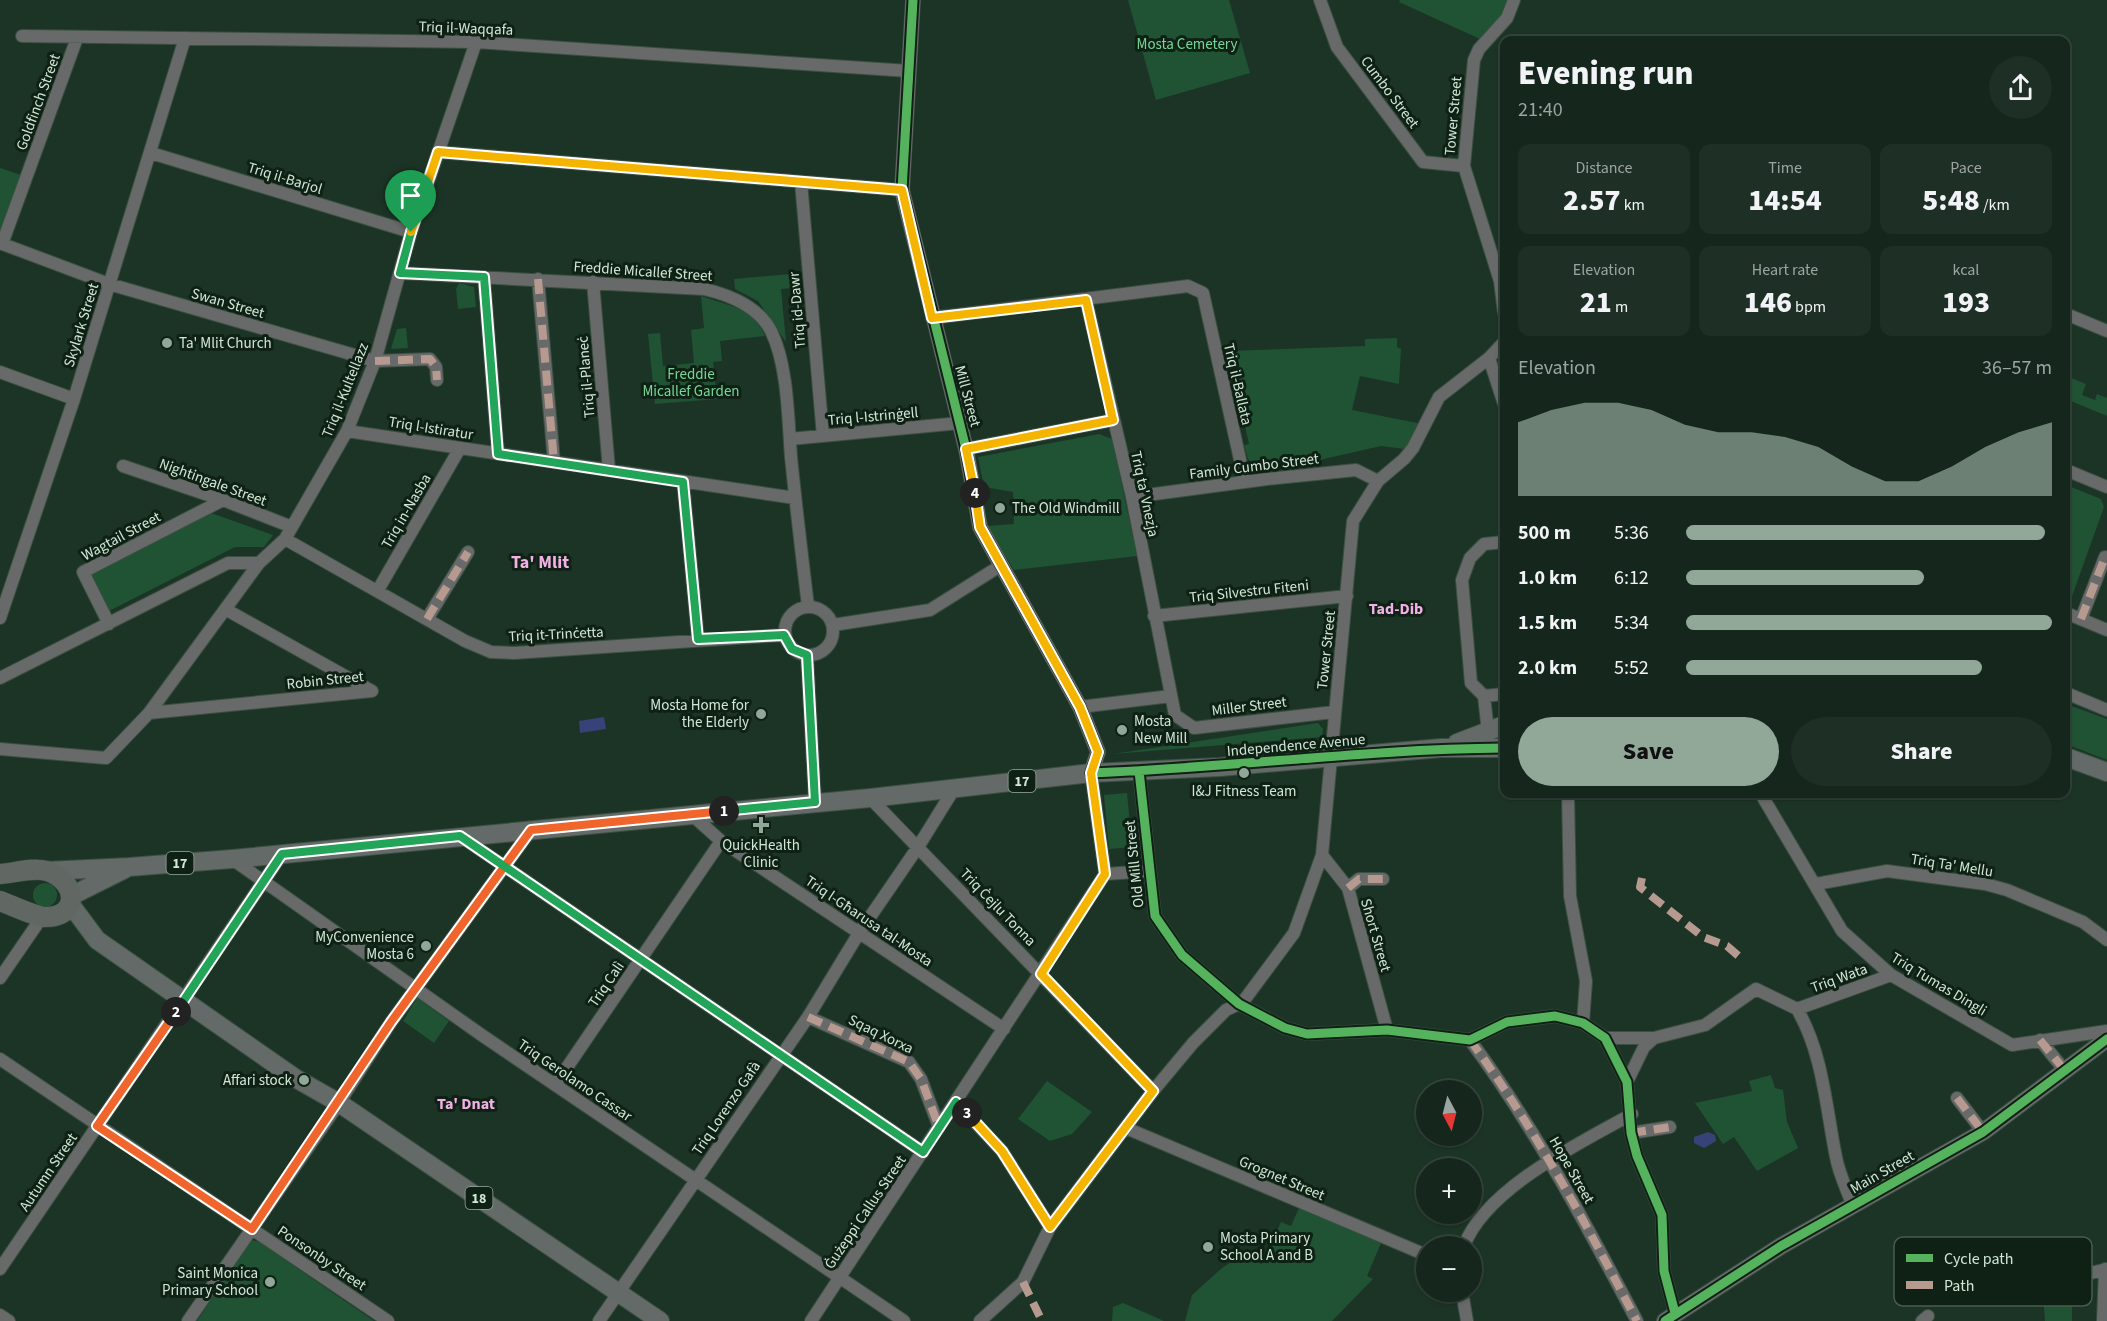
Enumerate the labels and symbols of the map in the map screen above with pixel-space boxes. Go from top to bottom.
street label: Triq il-Waqqafa [418,16,514,41]
park label: Mosta Cemetery [1137,34,1237,55]
street label: Goldfinch Street [11,51,66,153]
street label: Cumbo Street [1355,52,1424,133]
street label: Tower Street [1440,76,1467,156]
street label: Triq il-Barjol [245,157,325,200]
pin [385,170,436,232]
street label: Freddie Micallef Street [573,256,713,287]
street label: Triq id-Dawr [784,270,811,349]
street label: Skylark Street [59,280,104,370]
street label: Swan Street [189,283,267,324]
place label: Ta' Mlit Church [179,333,272,354]
street label: Triq il-Planeċ [572,335,601,419]
marker: Ta' Mlit Church [160,336,174,350]
street label: Triq il-Kultellazz [317,340,374,441]
street label: Triq il-Ballata [1218,341,1257,427]
street label: Mill Street [949,363,986,429]
park label: Freddie Micallef Garden [642,364,740,402]
street label: Triq l-Istrinġell [827,402,919,431]
street label: Triq l-Istiratur [387,411,476,446]
street label: Family Cumbo Street [1188,448,1320,485]
street label: Triq ta' Vnezja [1125,449,1164,539]
street label: Nightingale Street [156,453,269,512]
street label: Triq in-Nasba [377,470,436,553]
pin: 4 [960,478,990,508]
place label: The Old Windmill [1012,498,1120,519]
marker: The Old Windmill [993,501,1007,515]
street label: Wagtail Street [78,507,165,566]
district label: Ta' Mlit [511,550,569,575]
street label: Triq Silvestru Fiteni [1188,575,1310,608]
district label: Tad-Dib [1369,598,1423,620]
street label: Tower Street [1312,610,1341,690]
street label: Triq it-Trinċetta [508,622,604,647]
street label: Robin Street [286,666,365,695]
street label: Miller Street [1210,691,1288,722]
place label: Mosta Home for the Elderly [650,695,750,733]
marker: Mosta Home for the Elderly [754,707,768,721]
place label: Mosta New Mill [1134,711,1187,749]
marker: Mosta New Mill [1115,723,1129,737]
street label: Independence Avenue [1226,729,1366,762]
marker: I&J Fitness Team [1237,766,1251,780]
road number: 17 [1008,770,1036,792]
place label: I&J Fitness Team [1192,781,1296,802]
pin: 1 [709,796,739,826]
marker: QuickHealth Clinic [752,816,770,834]
street label: Old Mill Street [1119,819,1150,909]
place label: QuickHealth Clinic [722,835,800,873]
street label: Triq Ta' Mellu [1909,849,1995,882]
road number: 17 [166,852,194,874]
street label: Triq Ċejlu Tonna [955,864,1040,951]
street label: Triq l-Għarusa tal-Mosta [801,871,937,972]
street label: Short Street [1355,896,1396,974]
place label: MyConvenience Mosta 6 [315,927,414,965]
marker: MyConvenience Mosta 6 [419,939,433,953]
street label: Triq Tumas Dingli [1887,947,1991,1021]
street label: Triq Calì [583,957,629,1011]
street label: Triq Wata [1808,959,1870,998]
pin: 2 [161,997,191,1027]
street label: Sqaq Xorxa [845,1010,917,1059]
street label: Triq Gerolamo Cassar [513,1034,637,1127]
street label: Triq Lorenzo Gafà [687,1057,766,1159]
place label: Affari stock [223,1070,293,1091]
marker: Affari stock [297,1073,311,1087]
north arrow [1416,1080,1482,1146]
district label: Ta' Dnat [437,1093,495,1115]
pin: 3 [952,1098,982,1128]
street label: Autumn Street [14,1129,82,1216]
street label: Hope Street [1544,1133,1599,1208]
street label: Main Street [1846,1146,1918,1199]
street label: Ġużeppi Callus Street [819,1151,911,1273]
street label: Grognet Street [1236,1151,1328,1206]
road number: 18 [466,1187,492,1209]
street label: Ponsonby Street [273,1221,370,1296]
place label: Mosta Primary School A and B [1220,1228,1313,1266]
legend [1894,1237,2092,1306]
marker: Mosta Primary School A and B [1201,1240,1215,1254]
text: Cycle path [1944,1248,2013,1270]
place label: Saint Monica Primary School [162,1263,258,1301]
marker: Saint Monica Primary School [263,1275,277,1289]
text: Path [1944,1275,1974,1297]

